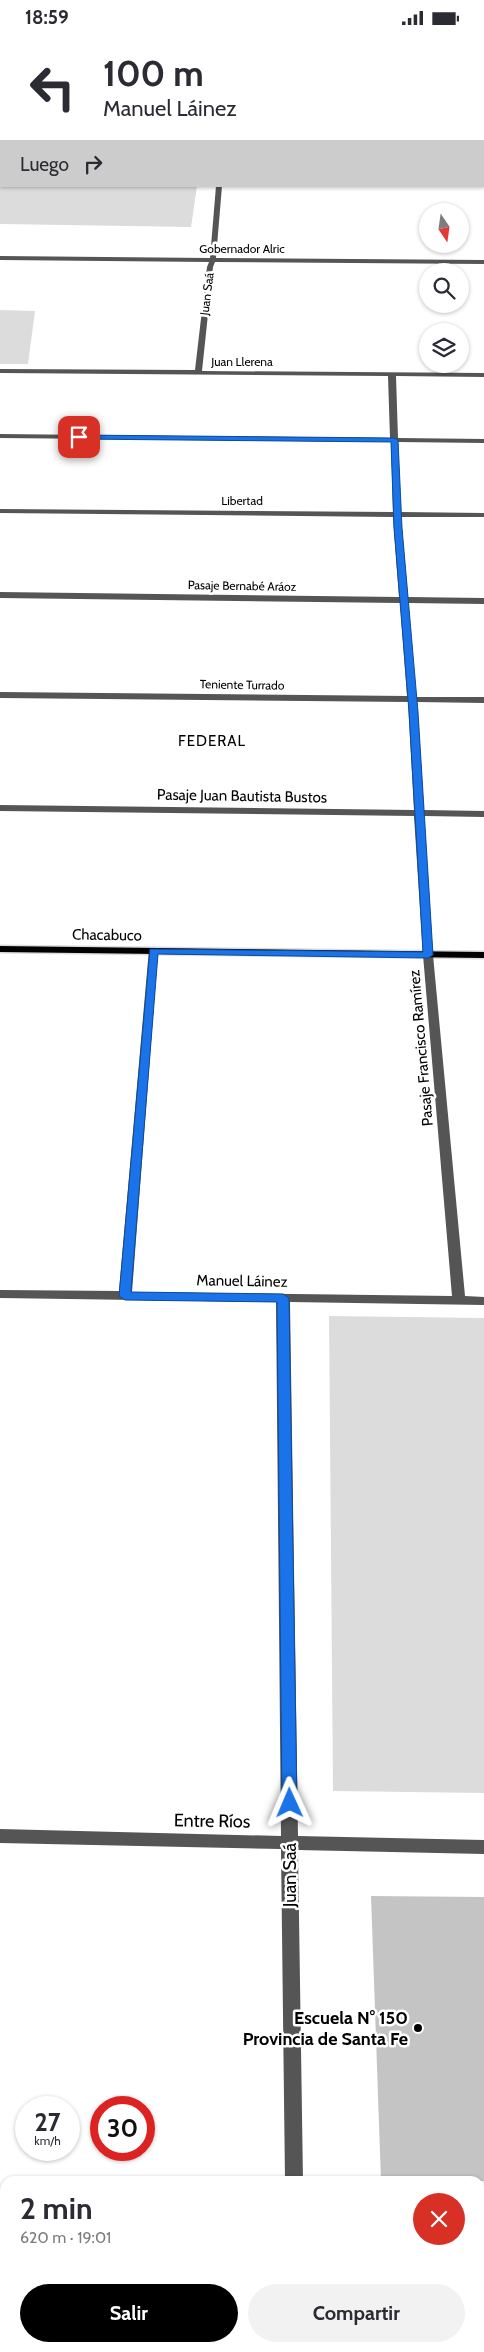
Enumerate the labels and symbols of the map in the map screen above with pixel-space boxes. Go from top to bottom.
north arrow [419,203,469,253]
street label: Gobernador Alric [199,241,285,256]
street label: Juan Saá [196,271,217,317]
street label: Juan Llerena [210,354,273,369]
pin [58,416,100,458]
street label: Libertad [221,493,263,508]
street label: Pasaje Bernabé Aráoz [188,577,297,594]
street label: Teniente Turrado [200,676,285,693]
district label: FEDERAL [178,732,246,750]
street label: Pasaje Juan Bautista Bustos [157,786,327,806]
street label: Chacabuco [72,925,142,945]
street label: Pasaje Francisco Ramírez [405,969,437,1127]
street label: Manuel Láinez [196,1271,288,1291]
position arrow [263,1776,315,1828]
street label: Entre Ríos [174,1809,250,1833]
street label: Juan Saá [279,1842,301,1908]
place label: Escuela N° 150 Provincia de Santa Fe [243,2007,408,2050]
marker: Escuela N° 150 Provincia de Santa Fe [412,2022,424,2034]
speed limit sign: 30 [90,2096,155,2161]

